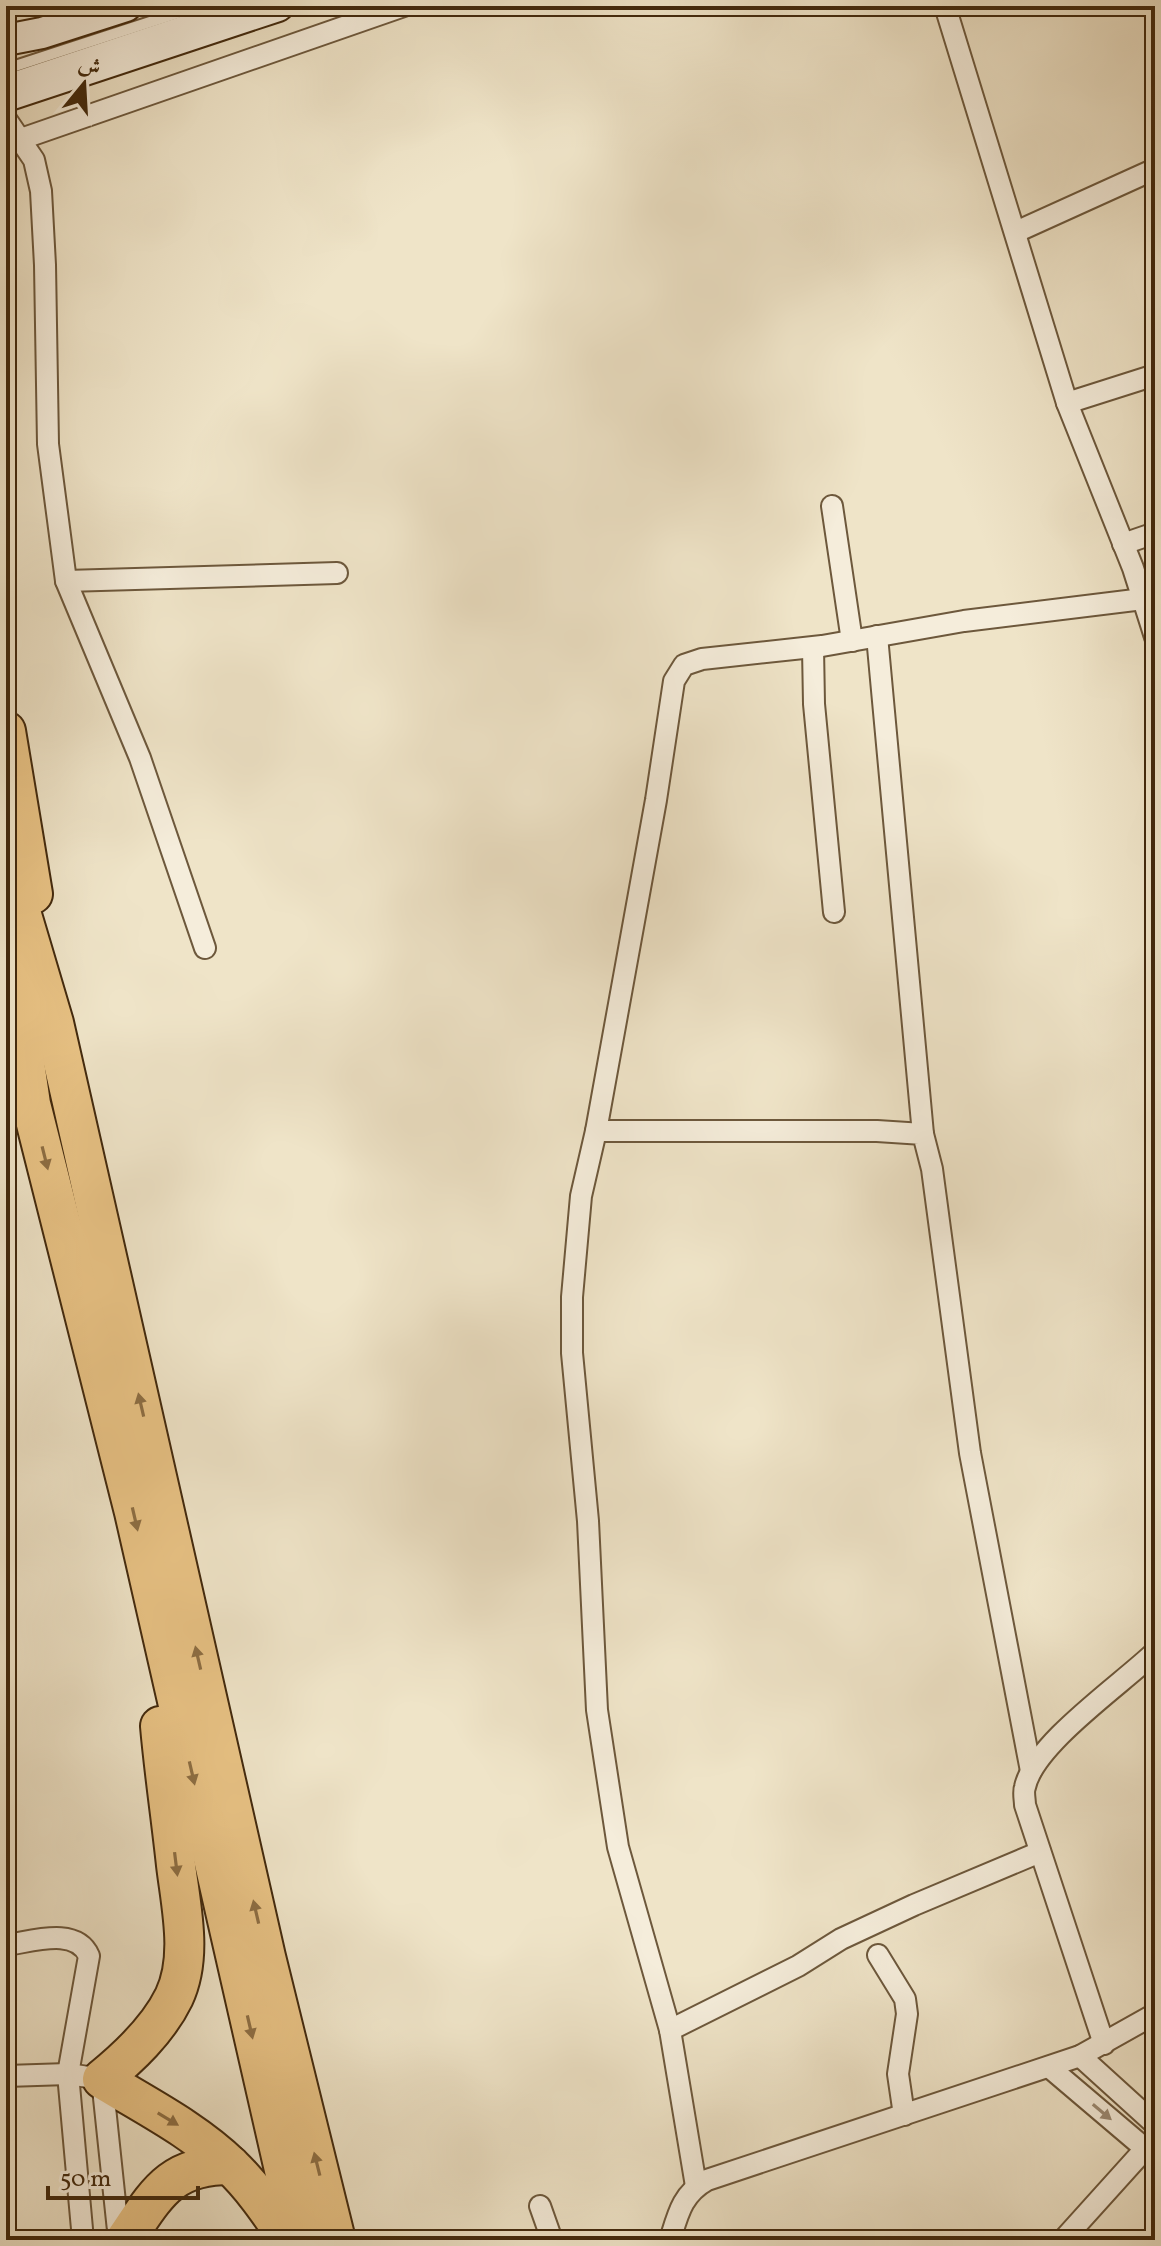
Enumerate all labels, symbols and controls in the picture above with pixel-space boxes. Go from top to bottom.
north arrow [44,44,124,124]
text: ش [74,49,105,85]
one-way arrow [39,1146,51,1171]
one-way arrow [134,1392,147,1417]
one-way arrow [129,1507,142,1532]
one-way arrow [191,1646,204,1671]
one-way arrow [186,1761,199,1786]
one-way arrow [170,1852,183,1877]
one-way arrow [249,1899,262,1924]
one-way arrow [244,2014,256,2039]
one-way arrow [1092,2103,1112,2120]
one-way arrow [157,2112,179,2126]
scale bar [48,2150,198,2200]
one-way arrow [310,2152,323,2177]
text: 50 m [60,2163,112,2197]

